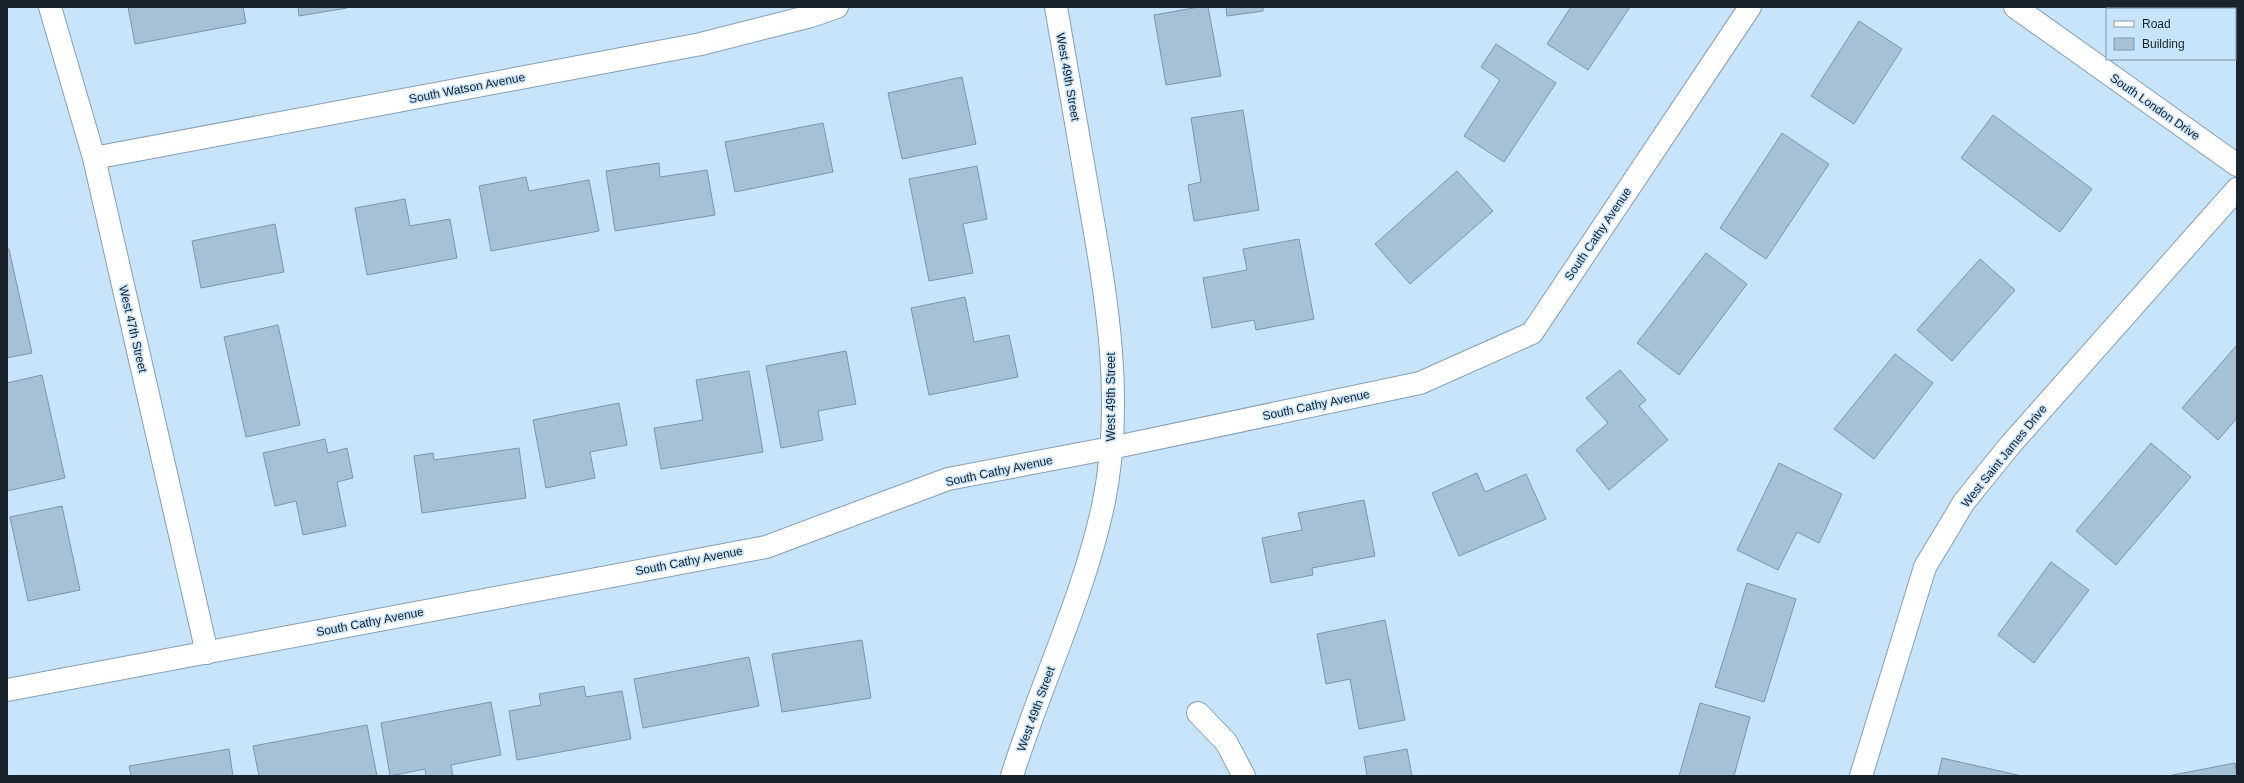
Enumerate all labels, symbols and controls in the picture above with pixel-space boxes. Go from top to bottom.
legend [2106,8,2236,60]
text: Road [2142,17,2171,31]
street label: West 49th Street [1053,32,1083,123]
text: Building [2142,37,2185,51]
street label: South Watson Avenue [408,70,527,106]
street label: South London Drive [2108,71,2203,143]
street label: South Cathy Avenue [1562,185,1635,283]
street label: West 47th Street [116,284,150,375]
street label: West 49th Street [1104,352,1118,442]
street label: South Cathy Avenue [1261,387,1371,423]
street label: West Saint James Drive [1958,402,2050,510]
street label: South Cathy Avenue [944,453,1054,489]
street label: South Cathy Avenue [634,544,744,578]
street label: South Cathy Avenue [315,605,425,639]
street label: West 49th Street [1014,664,1058,753]

